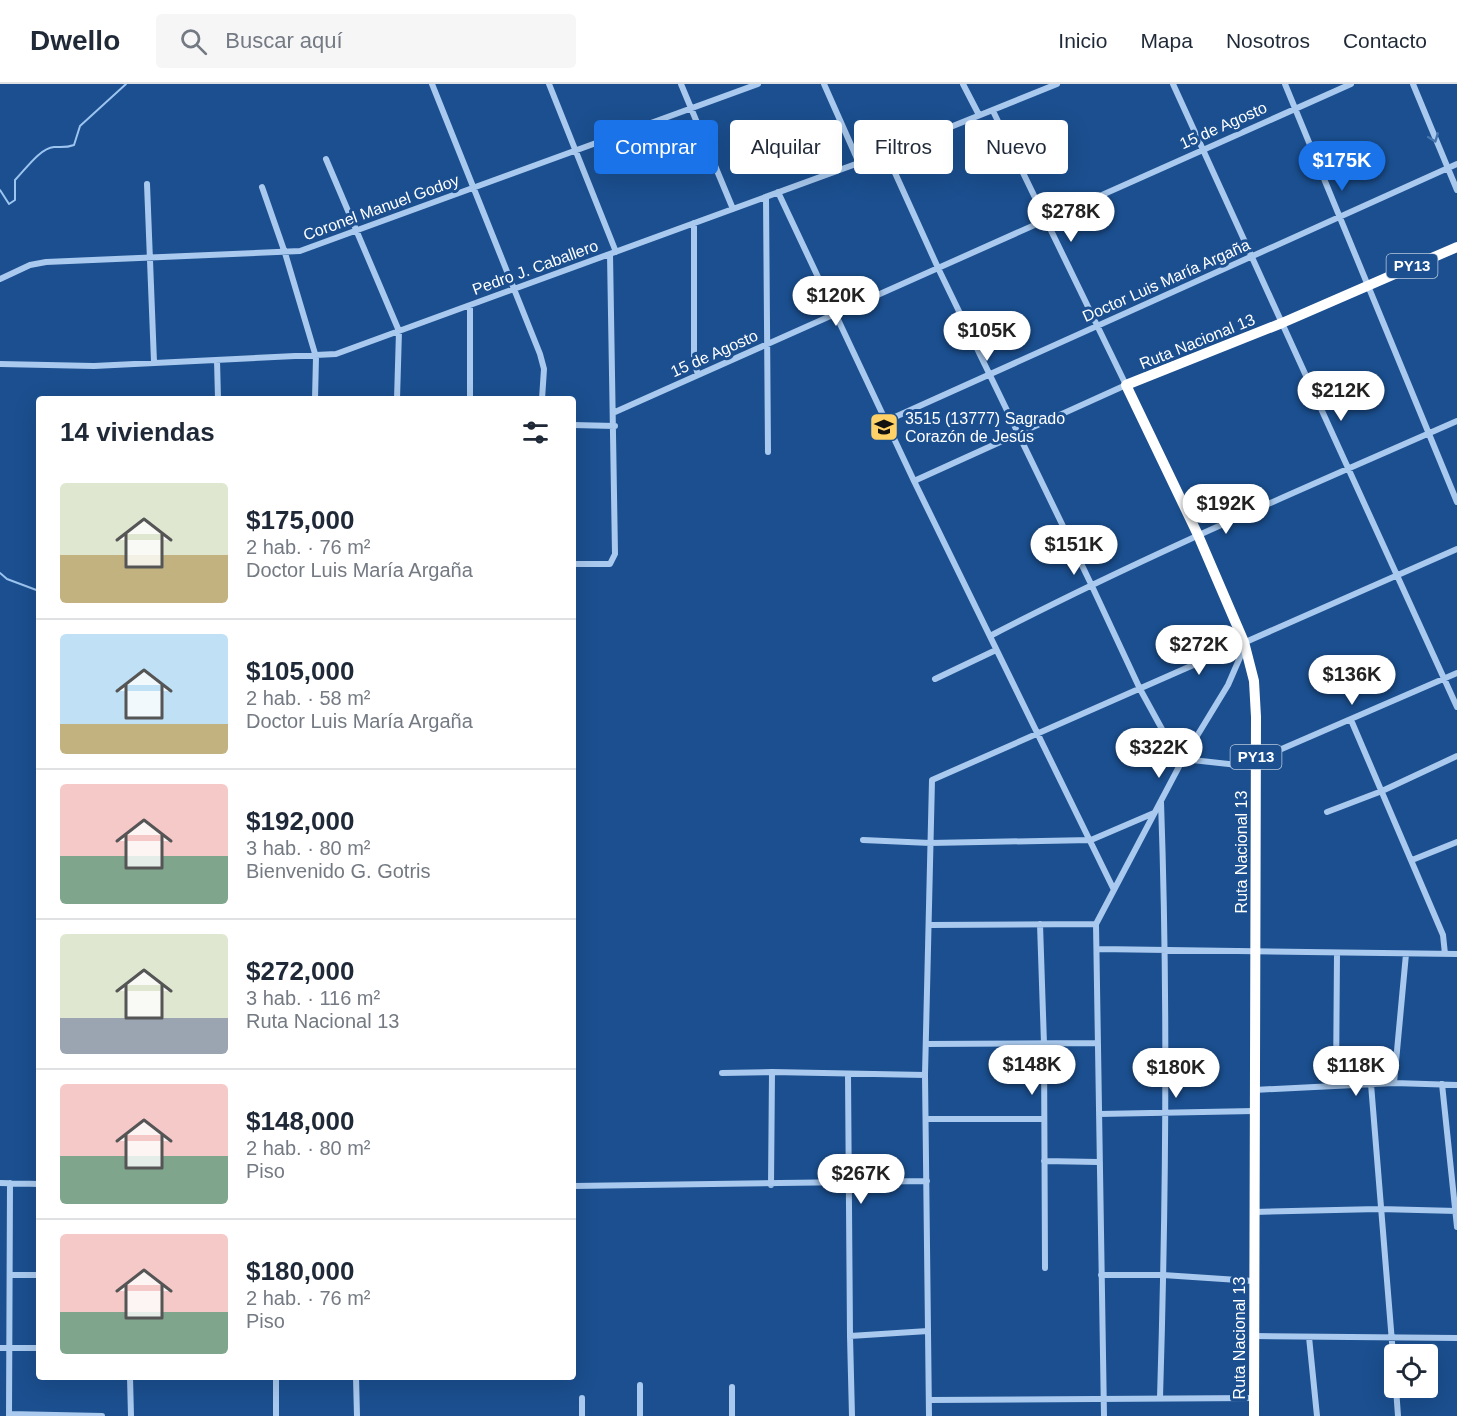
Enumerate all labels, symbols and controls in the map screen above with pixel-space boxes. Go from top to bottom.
search box [156,14,576,68]
text: Dwello [30,25,120,56]
icon: search [177,25,210,58]
text: Buscar aquí [225,28,343,53]
text: Inicio [1058,29,1107,52]
text: Mapa [1140,29,1193,52]
text: Nosotros [1226,29,1310,52]
text: Contacto [1343,29,1427,52]
street label: 15 de Agosto [1177,99,1269,152]
chip: Comprar [594,120,718,174]
chip: Alquilar [730,120,842,174]
chip: Filtros [854,120,953,174]
chip: Nuevo [965,120,1068,174]
one-way arrow [1427,132,1440,142]
pin: $175K [1300,141,1384,192]
text: $175K [1313,149,1371,171]
street label: Coronel Manuel Godoy [301,171,461,244]
pin: $278K [1029,192,1113,243]
text: $278K [1042,200,1100,222]
street label: Doctor Luis María Argaña [1080,236,1253,325]
street label: Pedro J. Caballero [470,237,600,298]
road number: PY13 [1386,254,1438,278]
pin: $120K [794,276,878,327]
text: $120K [807,284,865,306]
pin: $105K [945,311,1029,362]
street label: Ruta Nacional 13 [1137,311,1257,372]
text: $105K [958,319,1016,341]
street label: 15 de Agosto [668,327,760,380]
pin: $212K [1299,371,1383,422]
text: $212K [1312,379,1370,401]
place label: 3515 (13777) Sagrado Corazón de Jesús [905,410,1065,445]
school or university icon: 3515 (13777) Sagrado Corazón de Jesús [868,411,900,443]
icon: filters [519,416,552,449]
text: 14 viviendas [60,417,215,447]
pin: $192K [1184,484,1268,535]
text: $192K [1197,492,1255,514]
text: $175,000 [246,505,354,535]
icon: home [108,507,180,579]
pin: $151K [1032,525,1116,576]
text: $151K [1045,533,1103,555]
text: 2 hab. · 76 m² [246,536,371,558]
text: Doctor Luis María Argaña [246,559,473,581]
pin: $272K [1157,625,1241,676]
text: $272K [1170,633,1228,655]
pin: $136K [1310,655,1394,706]
text: $105,000 [246,656,354,686]
icon: home [108,658,180,730]
text: $136K [1323,663,1381,685]
text: 2 hab. · 58 m² [246,687,371,709]
text: Doctor Luis María Argaña [246,710,473,732]
pin: $322K [1117,728,1201,779]
text: $322K [1130,736,1188,758]
road number: PY13 [1230,745,1282,769]
street label: Ruta Nacional 13 [1233,791,1250,913]
text: $192,000 [246,806,354,836]
icon: home [108,808,180,880]
text: 3 hab. · 80 m² [246,837,371,859]
text: Bienvenido G. Gotris [246,860,431,882]
text: $272,000 [246,956,354,986]
icon: home [108,958,180,1030]
text: 3 hab. · 116 m² [246,987,380,1009]
text: Ruta Nacional 13 [246,1010,399,1032]
pin: $148K [990,1045,1074,1096]
pin: $118K [1314,1046,1398,1097]
pin: $180K [1134,1048,1218,1099]
text: $148K [1003,1053,1061,1075]
text: $118K [1327,1054,1385,1076]
text: $180K [1147,1056,1205,1078]
text: $148,000 [246,1106,354,1136]
icon: home [108,1108,180,1180]
text: 2 hab. · 80 m² [246,1137,371,1159]
pin: $267K [819,1154,903,1205]
text: Piso [246,1160,285,1182]
text: $267K [832,1162,890,1184]
text: $180,000 [246,1256,354,1286]
icon: home [108,1258,180,1330]
street label: Ruta Nacional 13 [1231,1277,1248,1399]
text: 2 hab. · 76 m² [246,1287,371,1309]
text: Piso [246,1310,285,1332]
map controls [1384,1344,1438,1398]
button: locate [1384,1344,1438,1398]

